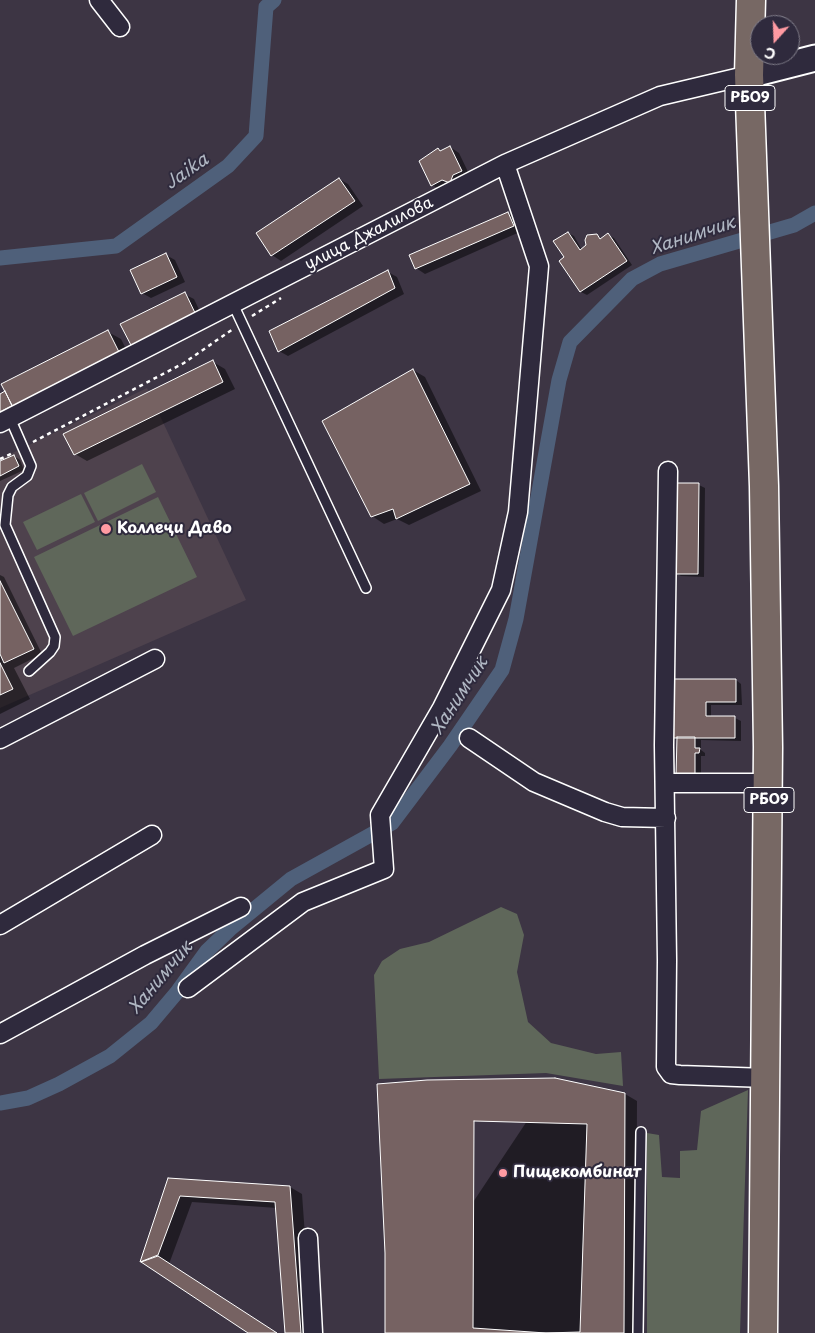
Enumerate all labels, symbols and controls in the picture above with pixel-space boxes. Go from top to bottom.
north arrow [750,15,800,65]
text: С [762,42,779,65]
road number: РБ09 [725,86,775,110]
water label: Jaika [161,149,213,195]
street label: улица Джалилова [302,193,436,275]
water label: Ханимчик [648,212,738,260]
place label: Коллеҷи Даво [117,519,232,539]
marker: Коллеҷи Даво [99,522,113,536]
water label: Ханимчик [427,653,493,739]
road number: РБ09 [744,788,794,812]
water label: Ханимчик [125,937,197,1019]
place label: Пищекомбинат [513,1163,641,1183]
marker: Пищекомбинат [497,1167,509,1179]

